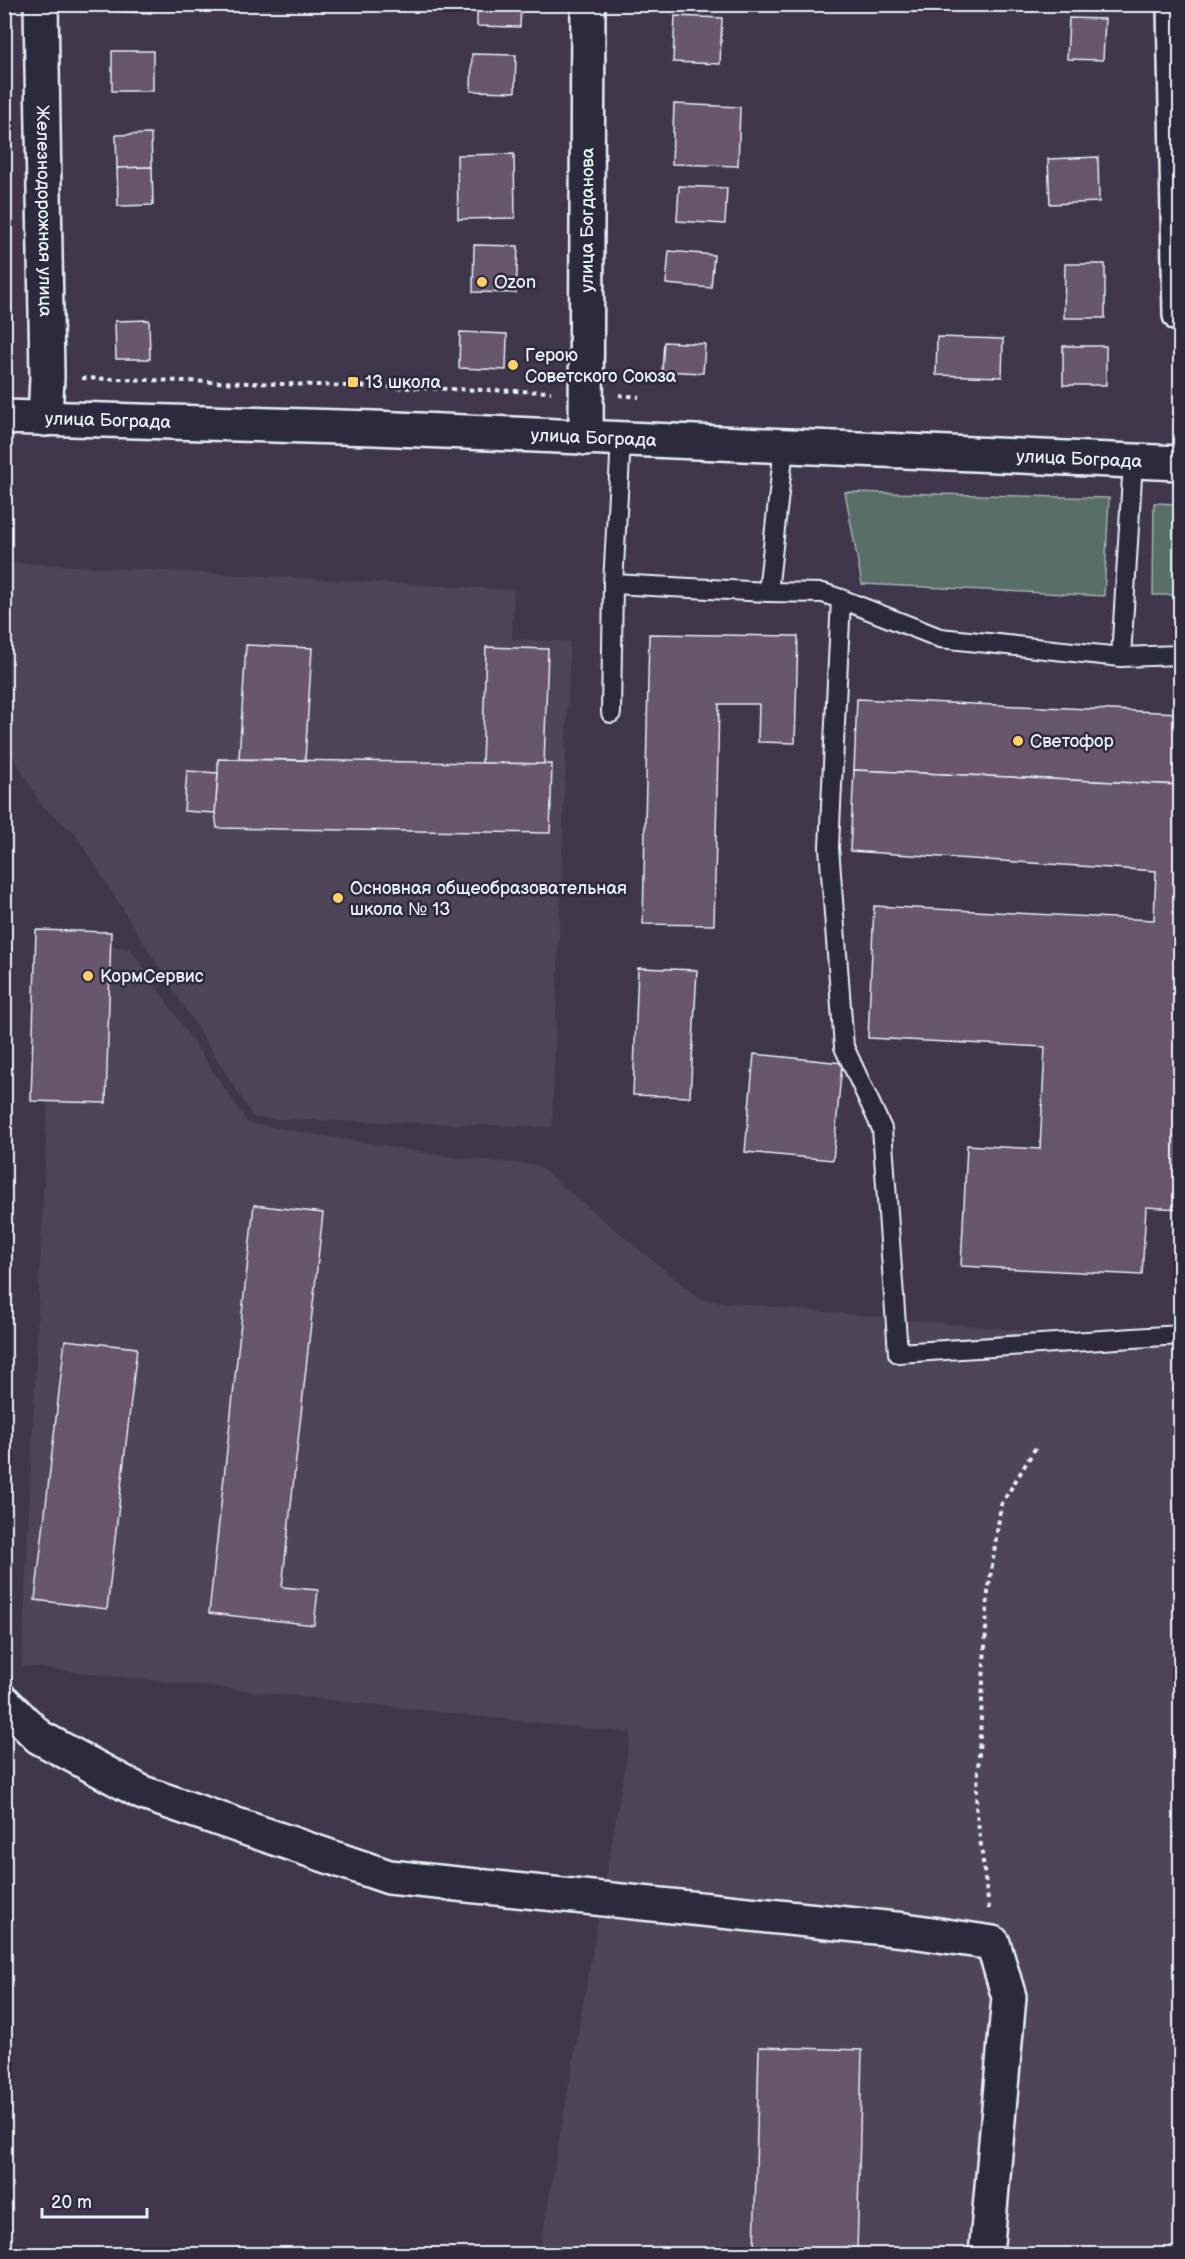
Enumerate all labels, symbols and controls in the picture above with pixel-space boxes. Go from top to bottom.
street label: Железнодорожная улица [32,105,57,317]
street label: улица Богданова [576,147,598,293]
place label: Ozon [494,272,536,293]
marker: Ozon [475,275,489,289]
place label: Герою Советского Союза [525,345,677,387]
marker: Герою Советского Союза [506,358,520,372]
place label: 13 школа [365,372,441,393]
marker: 13 школа [346,375,360,389]
street label: улица Бограда [45,408,172,432]
street label: улица Бограда [530,424,657,451]
street label: улица Бограда [1016,445,1143,472]
place label: Светофор [1030,731,1114,752]
marker: Светофор [1011,734,1025,748]
place label: Основная общеобразовательная школа № 13 [350,878,627,920]
marker: Основная общеобразовательная школа № 13 [331,891,345,905]
place label: КормСервис [100,966,204,987]
marker: КормСервис [81,969,95,983]
scale bar [42,2181,147,2219]
text: 20 m [51,2192,92,2213]

